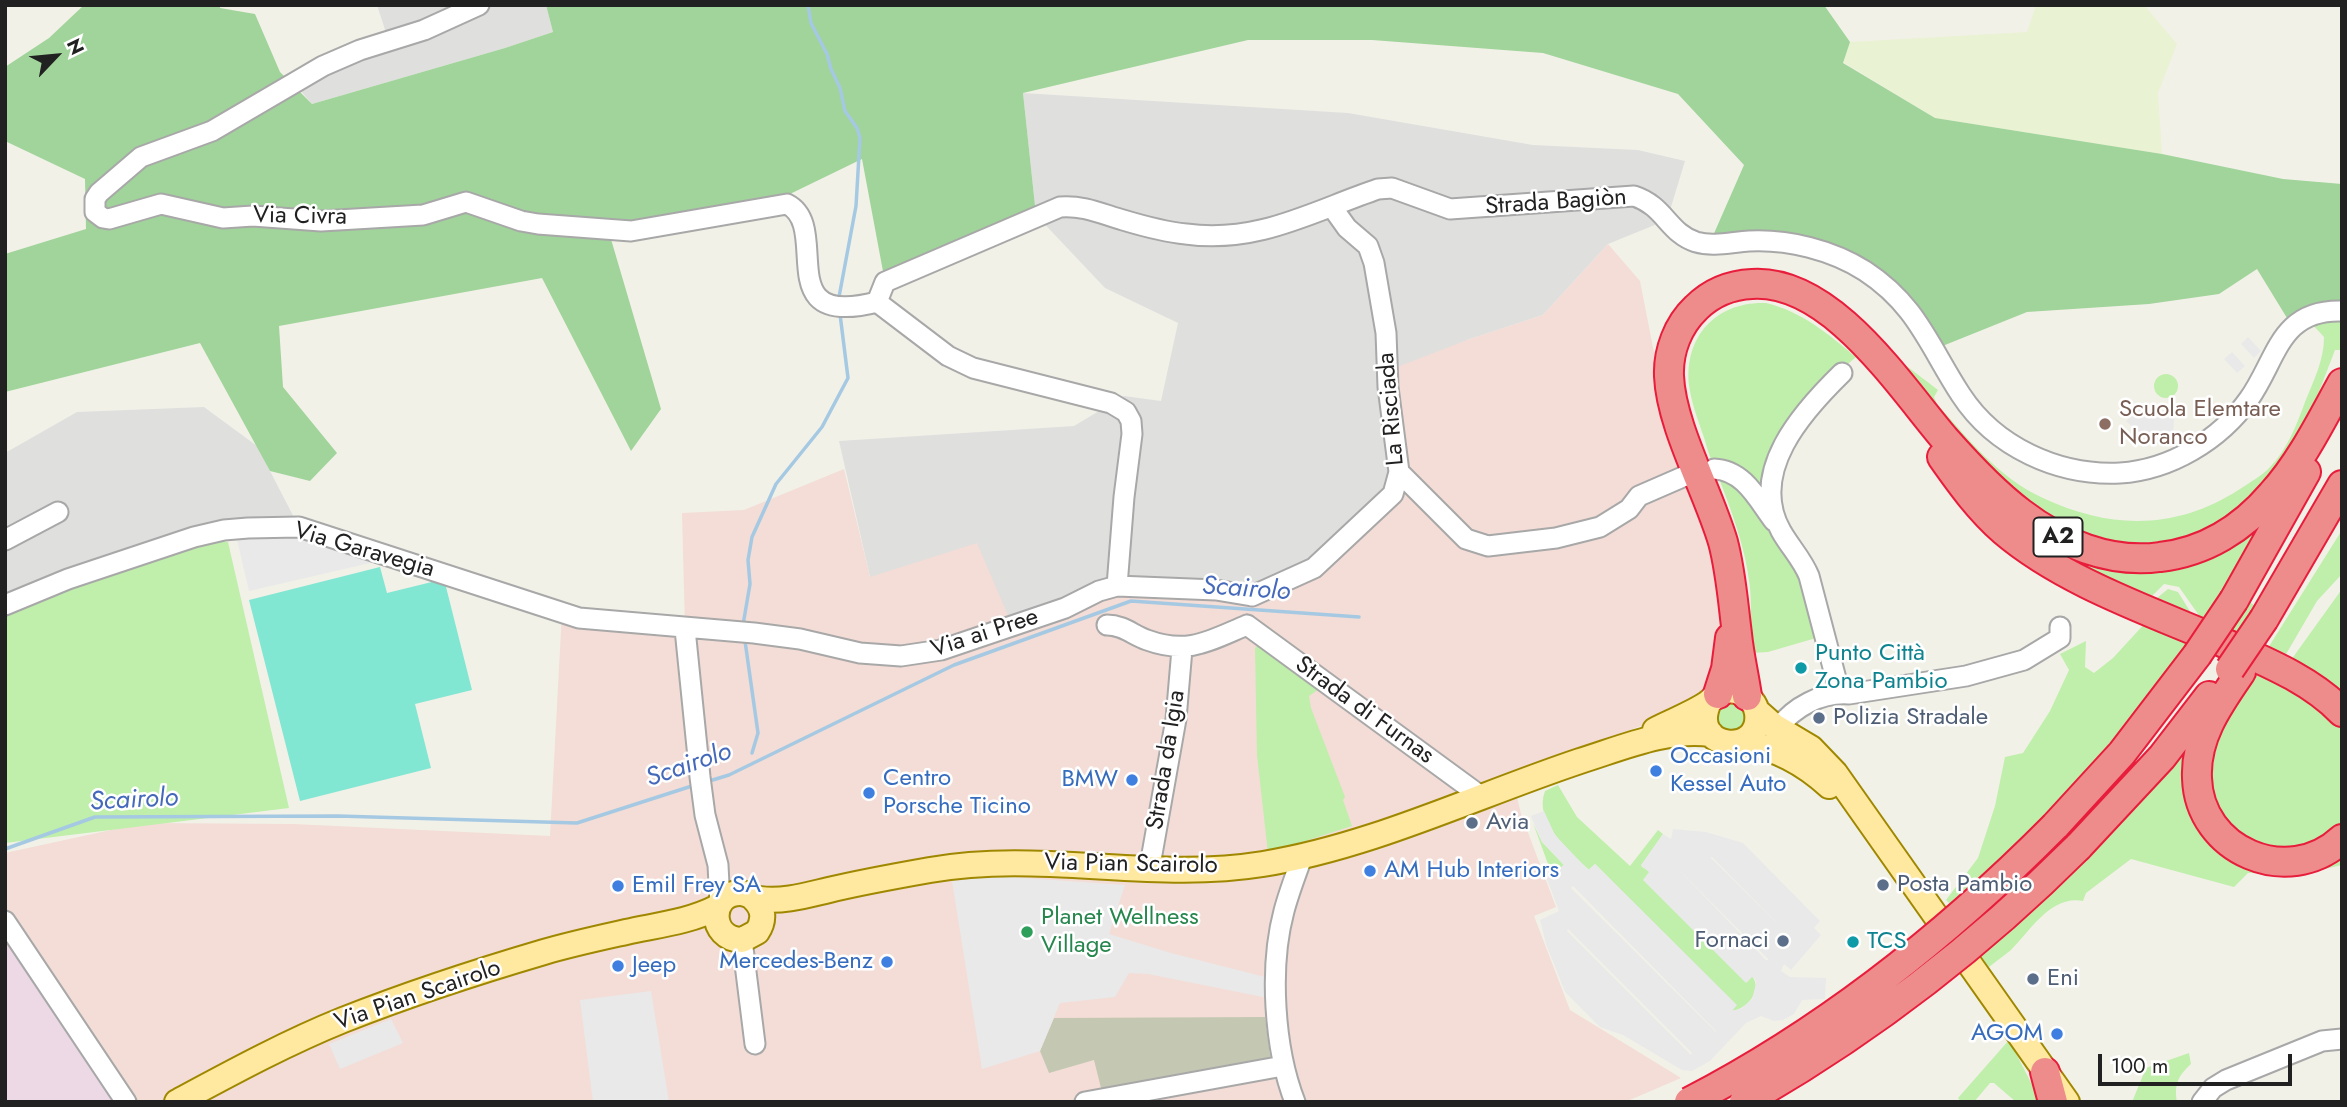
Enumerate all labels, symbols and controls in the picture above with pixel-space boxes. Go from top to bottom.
north arrow [21,21,91,91]
text: N [60,34,91,59]
street label: Strada Bagiòn [1484,184,1628,222]
street label: Via Civra [253,202,347,232]
street label: La Risciada [1373,351,1411,467]
place label: Scuola Elemtare Noranco [2119,396,2281,452]
marker: Scuola Elemtare Noranco [2097,416,2113,432]
street label: Via Garavegia [291,517,437,585]
road number: A2 [2034,517,2082,556]
water label: Scairolo [1201,571,1291,609]
street label: Via ai Pree [928,603,1042,665]
place label: Punto Città Zona Pambio [1815,640,1948,696]
street label: Strada di Furnas [1289,651,1439,771]
marker: Punto Città Zona Pambio [1793,660,1809,676]
street label: Strada da Igia [1142,688,1192,832]
place label: Polizia Stradale [1833,704,1988,732]
marker: Polizia Stradale [1811,710,1827,726]
water label: Scairolo [642,737,736,795]
place label: Occasioni Kessel Auto [1670,743,1786,799]
marker: Occasioni Kessel Auto [1648,763,1664,779]
place label: Centro Porsche Ticino [883,765,1031,821]
place label: BMW [1061,766,1118,794]
marker: BMW [1124,772,1140,788]
water label: Scairolo [89,783,179,819]
marker: Centro Porsche Ticino [861,785,877,801]
place label: Avia [1486,809,1529,837]
marker: Avia [1464,815,1480,831]
street label: Via Pian Scairolo [1044,849,1218,881]
place label: AM Hub Interiors [1384,857,1559,885]
marker: AM Hub Interiors [1362,863,1378,879]
place label: Posta Pambio [1897,871,2032,899]
place label: Emil Frey SA [632,872,761,900]
marker: Posta Pambio [1875,877,1891,893]
marker: Emil Frey SA [610,878,626,894]
place label: Planet Wellness Village [1041,904,1199,960]
marker: Planet Wellness Village [1019,924,1035,940]
place label: Fornaci [1695,927,1769,955]
place label: TCS [1867,928,1907,956]
marker: Fornaci [1775,933,1791,949]
marker: TCS [1845,934,1861,950]
place label: Mercedes-Benz [719,948,873,976]
place label: Jeep [632,952,676,980]
street label: Via Pian Scairolo [331,954,505,1038]
marker: Mercedes-Benz [879,954,895,970]
marker: Jeep [610,958,626,974]
place label: Eni [2047,965,2079,993]
marker: Eni [2025,971,2041,987]
place label: AGOM [1971,1020,2043,1048]
marker: AGOM [2049,1026,2065,1042]
scale bar [2102,1040,2296,1084]
text: 100 m [2111,1051,2168,1081]

